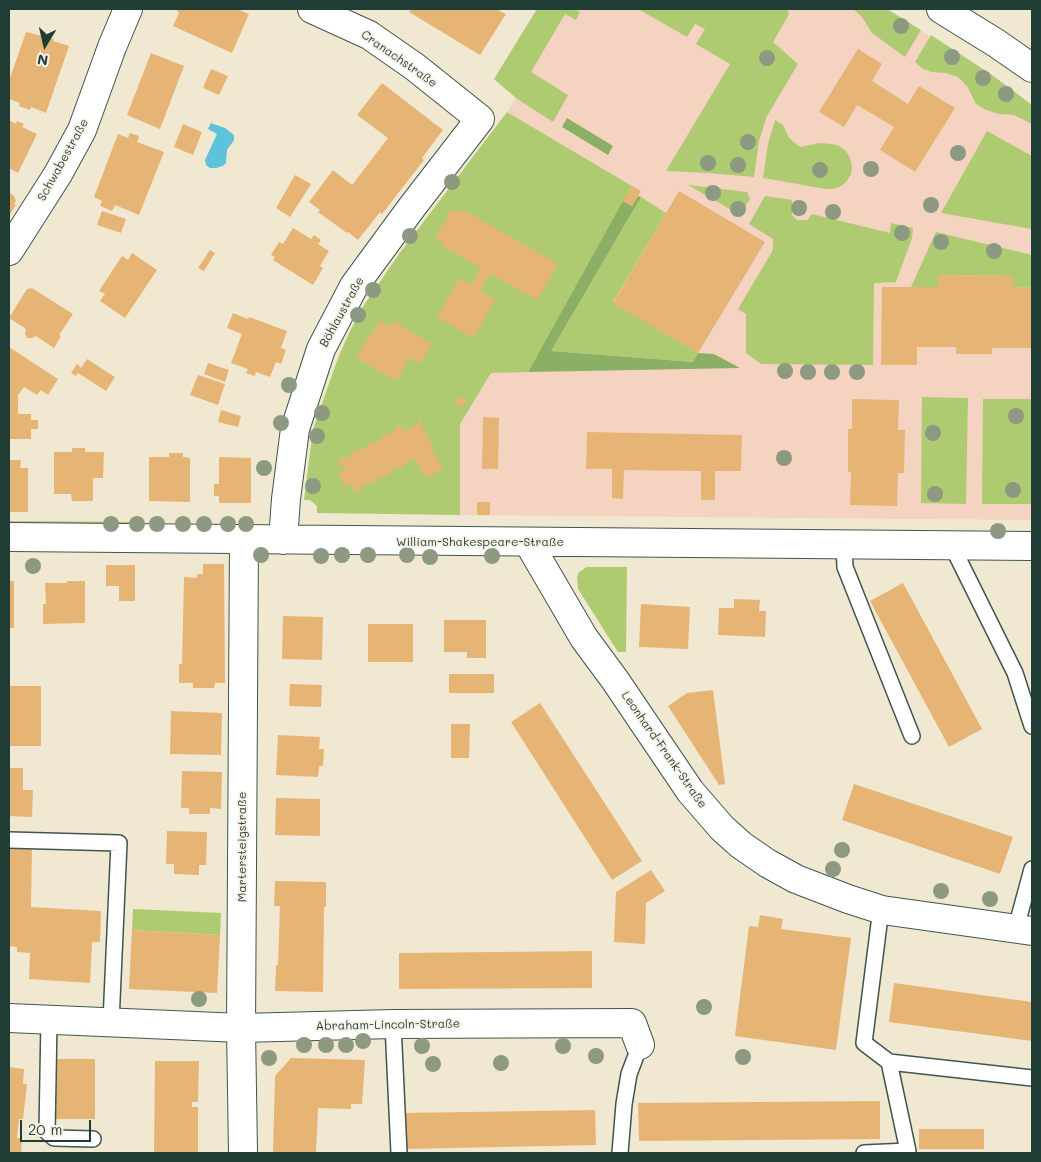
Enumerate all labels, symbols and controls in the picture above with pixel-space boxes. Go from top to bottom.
north arrow [20,20,70,70]
street label: Cranachstraße [358,27,440,91]
text: N [36,50,49,71]
street label: Schwabestraße [34,116,92,204]
street label: Böhlaustraße [317,274,367,350]
street label: William-Shakespeare-Straße [396,535,564,549]
street label: Leonhard-Frank-Straße [618,689,710,811]
street label: Martersteigstraße [235,792,249,902]
street label: Abraham-Lincoln-Straße [316,1017,460,1033]
scale bar [22,1110,94,1142]
text: 20 m [28,1119,62,1139]

